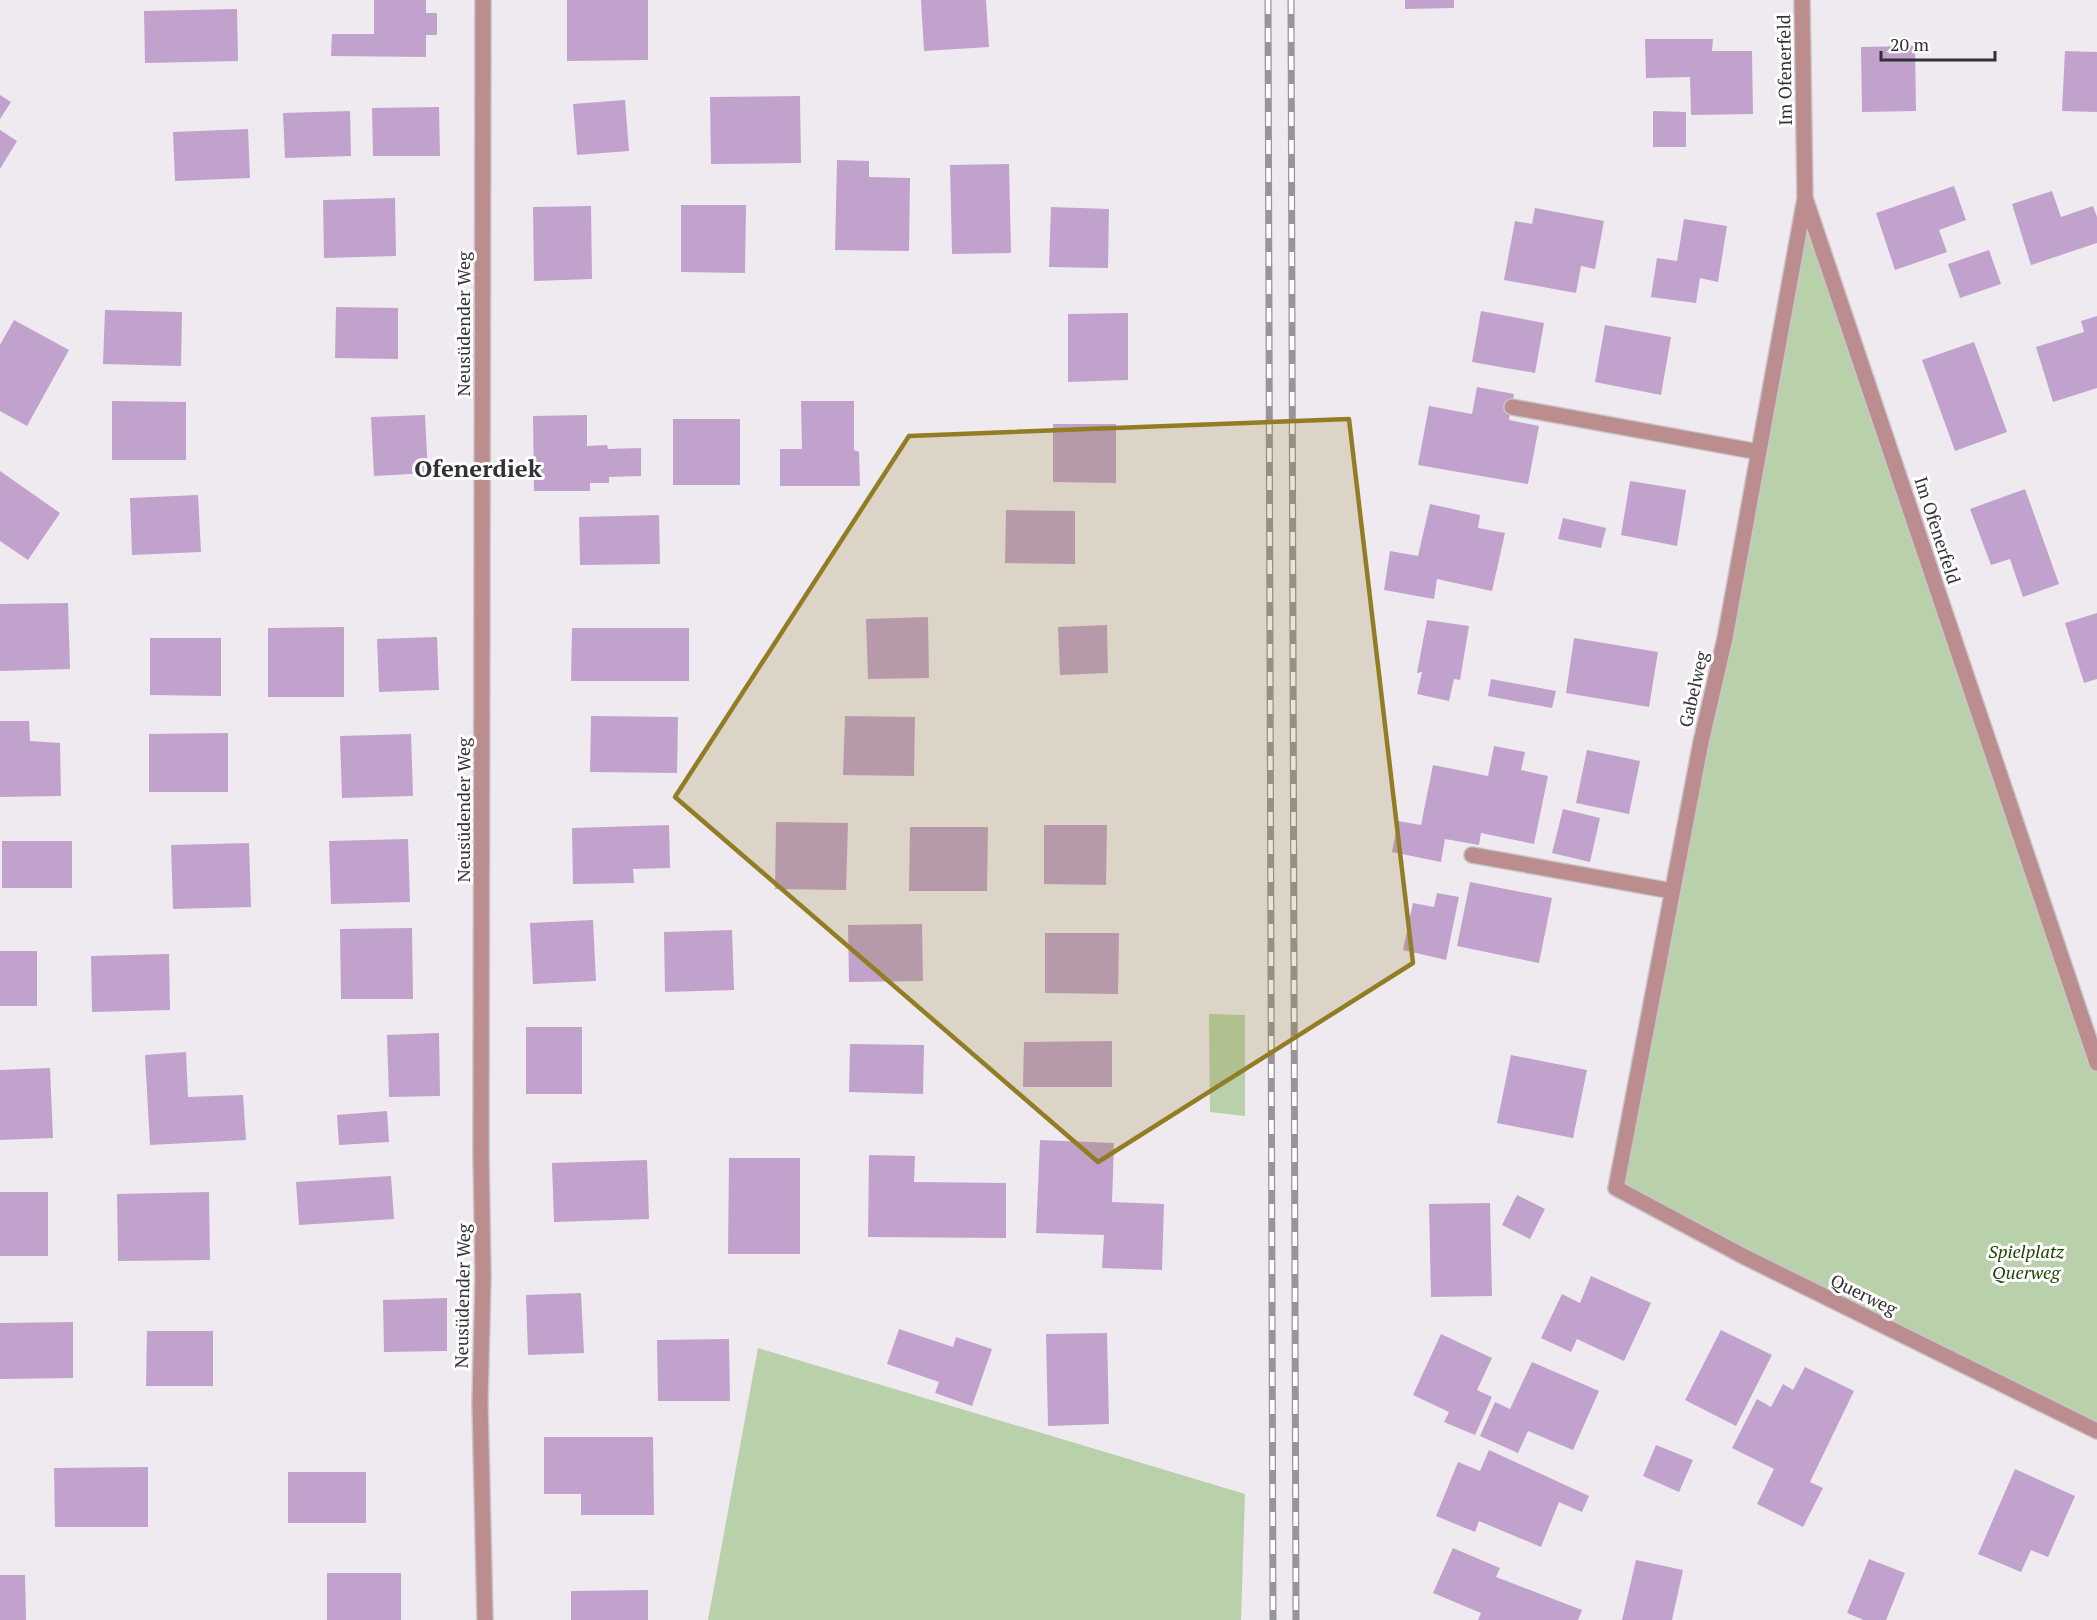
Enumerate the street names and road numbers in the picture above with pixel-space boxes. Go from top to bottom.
street label: Im Ofenerfeld [1771,14,1797,126]
street label: Neusüdender Weg [451,251,475,396]
street label: Im Ofenerfeld [1909,473,1967,587]
street label: Gabelweg [1673,648,1713,729]
street label: Neusüdender Weg [451,737,475,882]
street label: Neusüdender Weg [449,1223,475,1369]
street label: Querweg [1827,1268,1902,1321]

